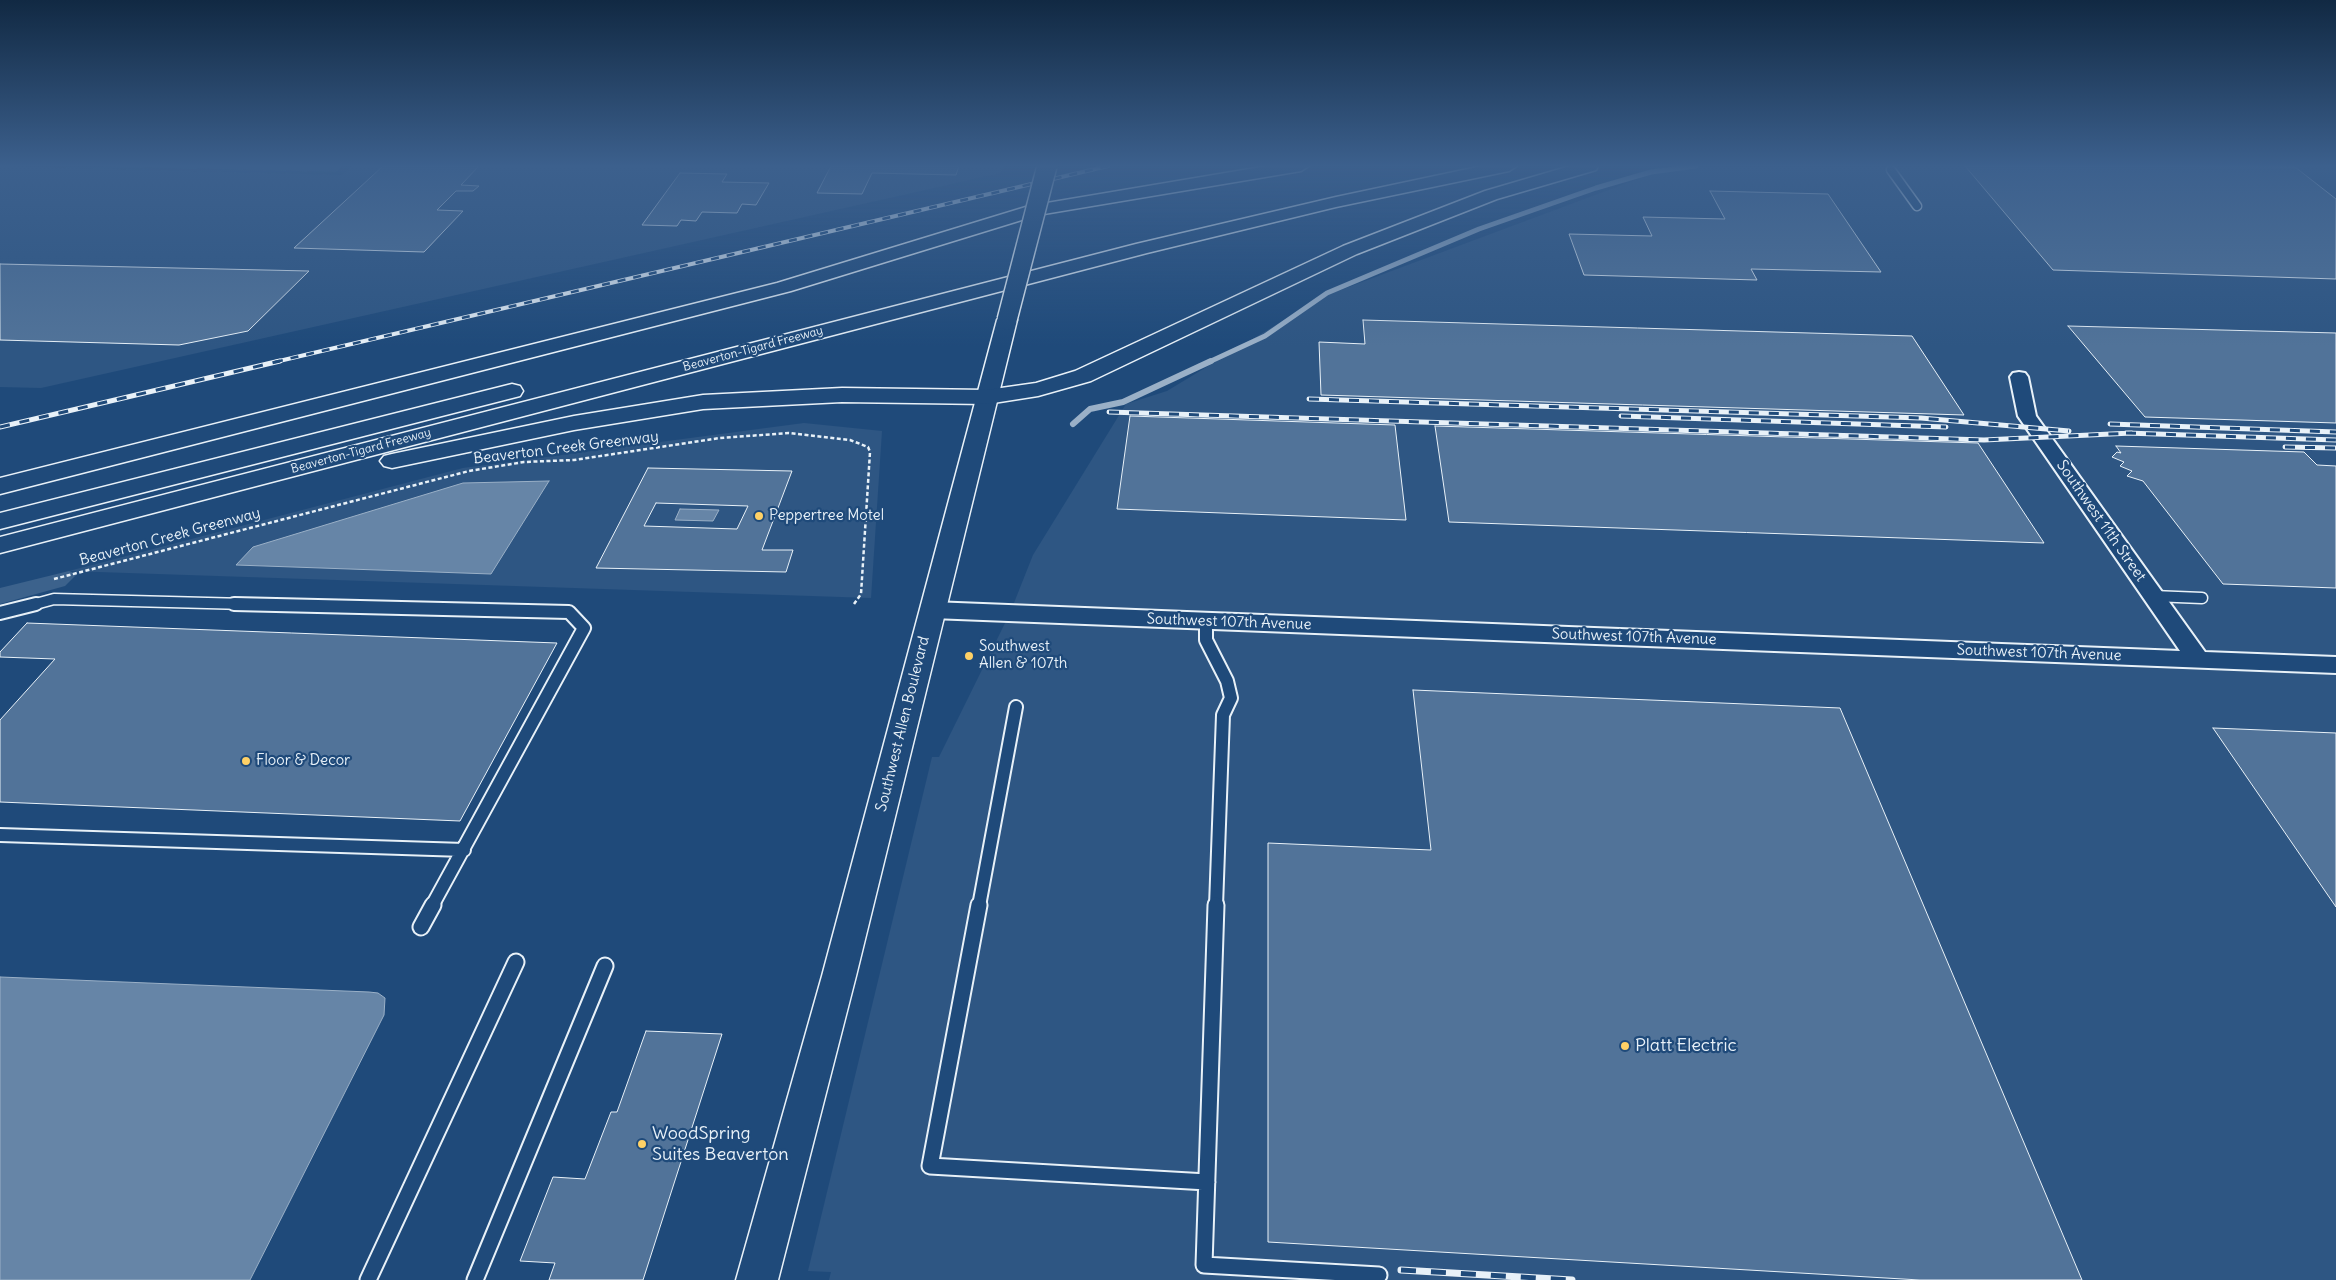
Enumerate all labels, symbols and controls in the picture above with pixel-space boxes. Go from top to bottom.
street label: Beaverton-Tigard Freeway [681,323,825,375]
street label: Beaverton-Tigard Freeway [289,425,433,477]
street label: Beaverton Creek Greenway [472,428,660,468]
street label: Southwest 11th Street [2052,457,2150,585]
street label: Beaverton Creek Greenway [78,504,262,570]
place label: Peppertree Motel [769,507,884,525]
marker: Peppertree Motel [753,510,765,522]
street label: Southwest 107th Avenue [1146,610,1312,634]
street label: Southwest 107th Avenue [1551,625,1717,649]
street label: Southwest Allen Boulevard [872,634,934,814]
place label: Southwest Allen & 107th [979,638,1067,673]
street label: Southwest 107th Avenue [1956,641,2122,665]
marker: Southwest Allen & 107th [963,650,975,662]
place label: Floor & Decor [256,752,350,770]
marker: Floor & Decor [240,755,252,767]
place label: Platt Electric [1635,1035,1737,1057]
marker: Platt Electric [1619,1040,1631,1052]
place label: WoodSpring Suites Beaverton [652,1123,789,1166]
marker: WoodSpring Suites Beaverton [636,1138,648,1150]

